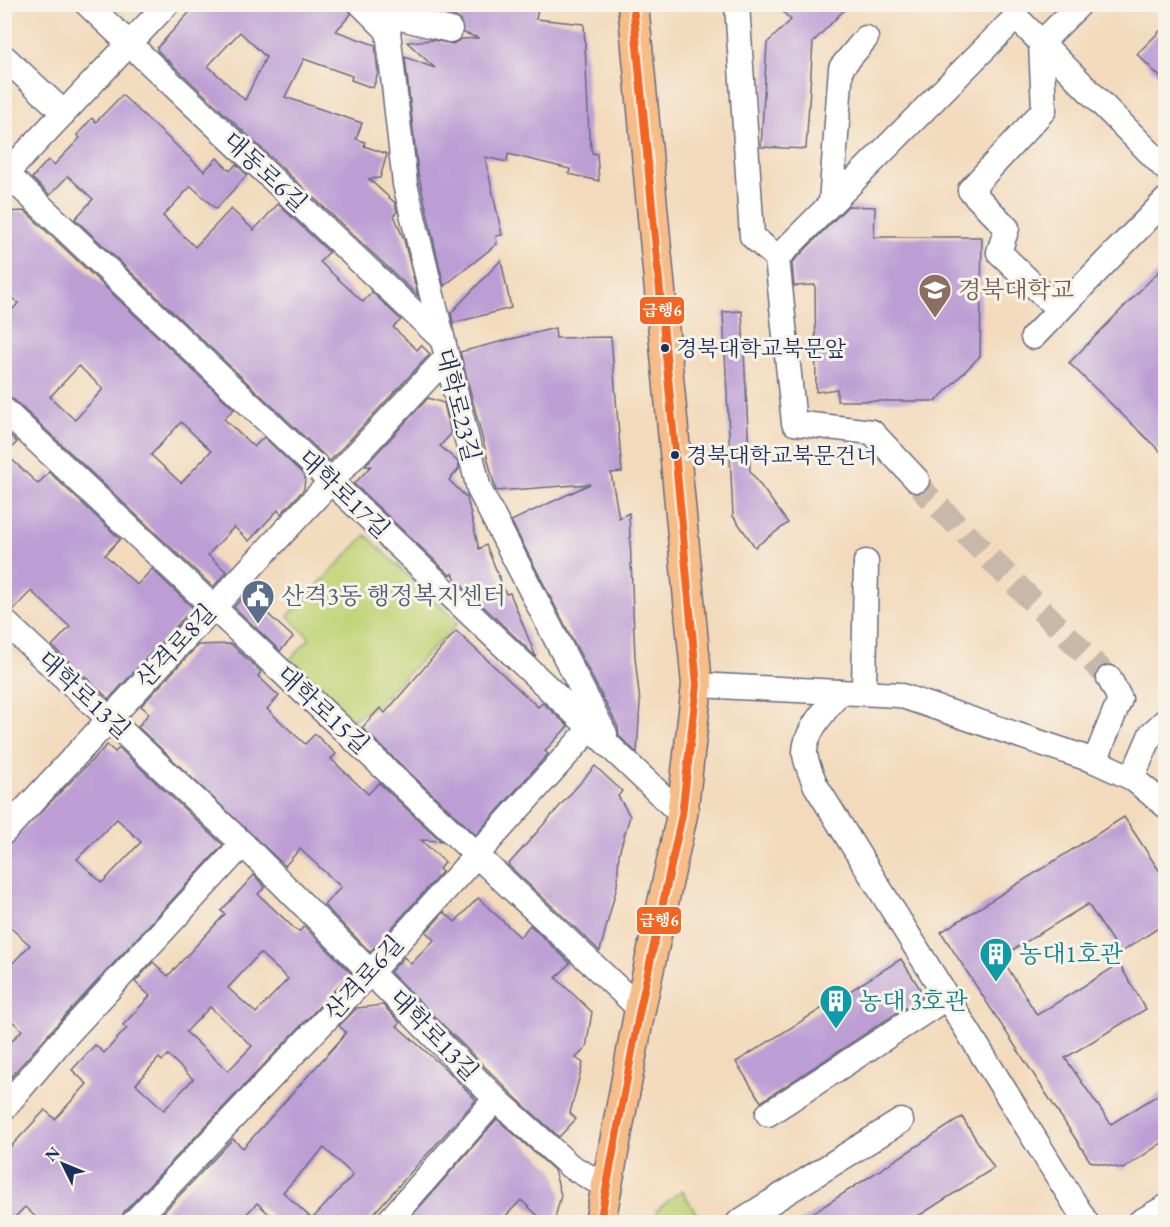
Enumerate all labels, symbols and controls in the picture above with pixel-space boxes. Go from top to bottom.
street label: 대동로6길 [217,125,314,219]
school or university icon: 경북대학교 [917,272,953,319]
place label: 경북대학교 [958,274,1074,305]
line badge: 급행6 [639,296,685,325]
text: 급행6 [642,300,682,321]
place label: 경북대학교북문앞 [676,334,847,363]
marker: 경북대학교북문앞 [659,342,671,354]
street label: 대학로23길 [429,345,488,465]
place label: 경북대학교북문건너 [686,441,877,470]
street label: 대학로17길 [292,442,397,545]
marker: 경북대학교북문건너 [669,449,681,461]
public building icon: 산격3동 행정복지센터 [240,578,276,625]
place label: 산격3동 행정복지센터 [281,580,506,611]
street label: 산격로8길 [129,597,223,694]
street label: 대학로13길 [31,644,137,745]
street label: 대학로15길 [270,659,376,760]
line badge: 급행6 [636,906,682,935]
text: 급행6 [639,910,679,931]
street label: 산격로6길 [317,929,410,1027]
building icon: 농대1호관 [978,936,1014,983]
place label: 농대1호관 [1019,938,1123,969]
street label: 대학로13길 [383,982,486,1087]
building icon: 농대 3호관 [818,983,854,1030]
place label: 농대 3호관 [859,985,968,1016]
north arrow [33,1134,93,1194]
text: N [40,1142,65,1166]

